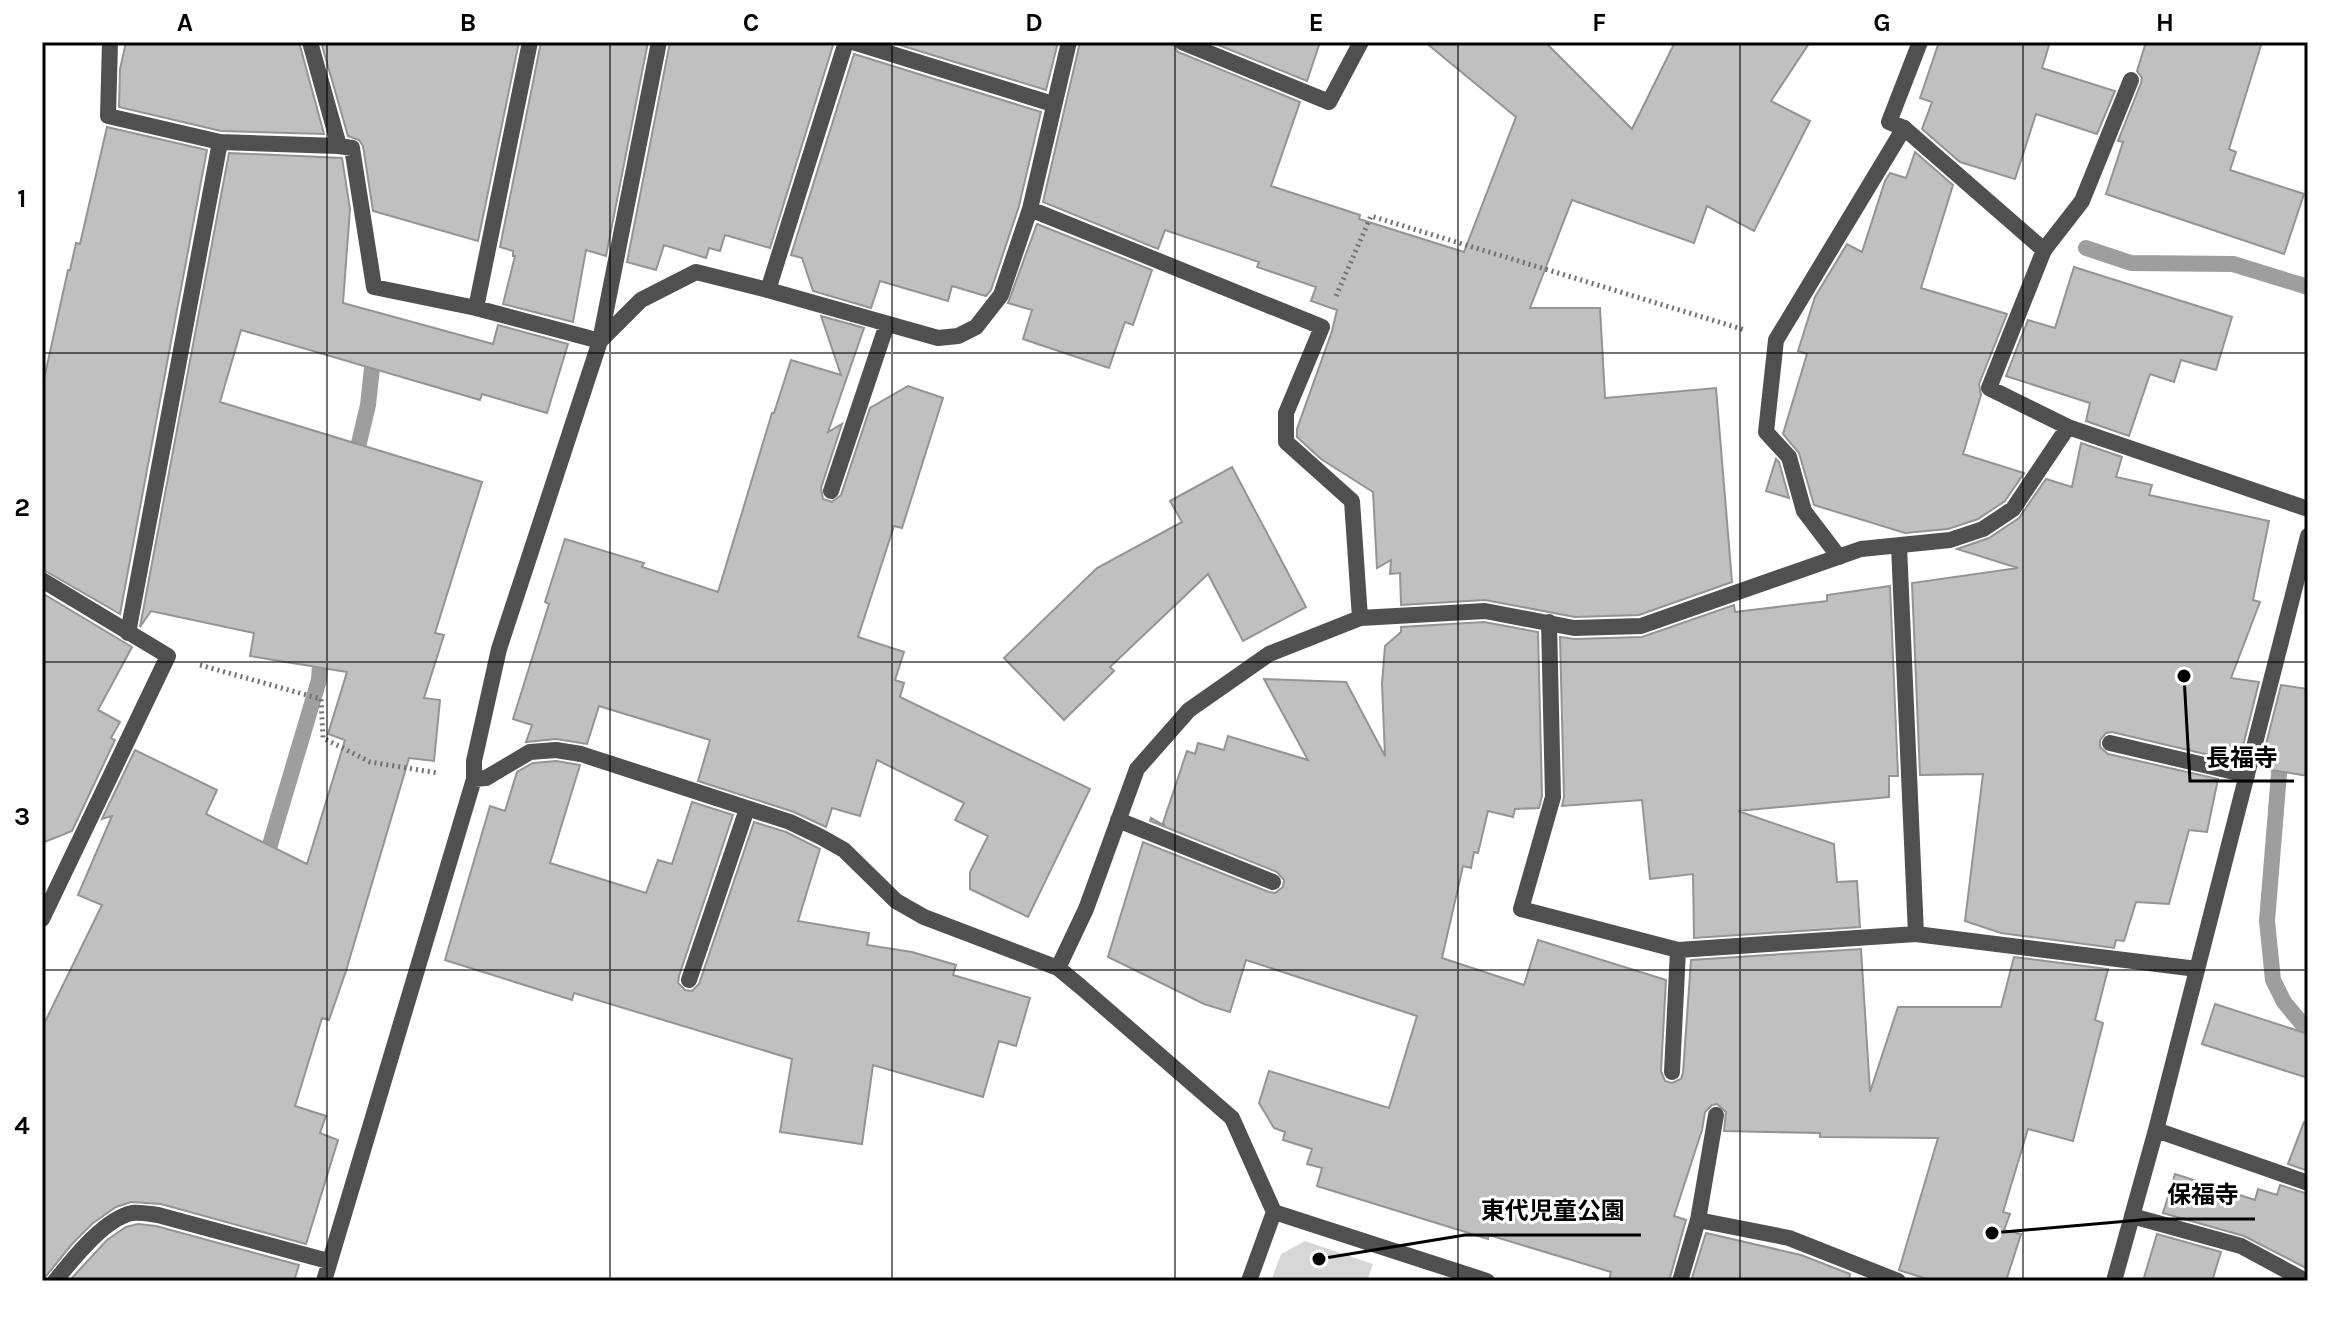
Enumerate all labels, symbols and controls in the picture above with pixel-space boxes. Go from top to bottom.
text: A [177,7,193,38]
text: B [460,7,476,38]
text: C [743,7,759,38]
text: D [1025,7,1043,38]
text: E [1308,7,1324,38]
text: F [1592,7,1606,38]
text: G [1873,7,1891,38]
text: H [2156,7,2174,38]
text: 1 [17,183,27,214]
text: 2 [14,492,30,523]
callout: 長福寺 [2190,733,2294,781]
text: 長福寺 [2206,744,2278,772]
text: 3 [14,801,30,832]
text: 4 [14,1110,30,1141]
callout: 保福寺 [2151,1171,2255,1219]
text: 保福寺 [2167,1181,2239,1209]
callout: 東代児童公園 [1465,1187,1641,1235]
text: 東代児童公園 [1481,1197,1625,1225]

